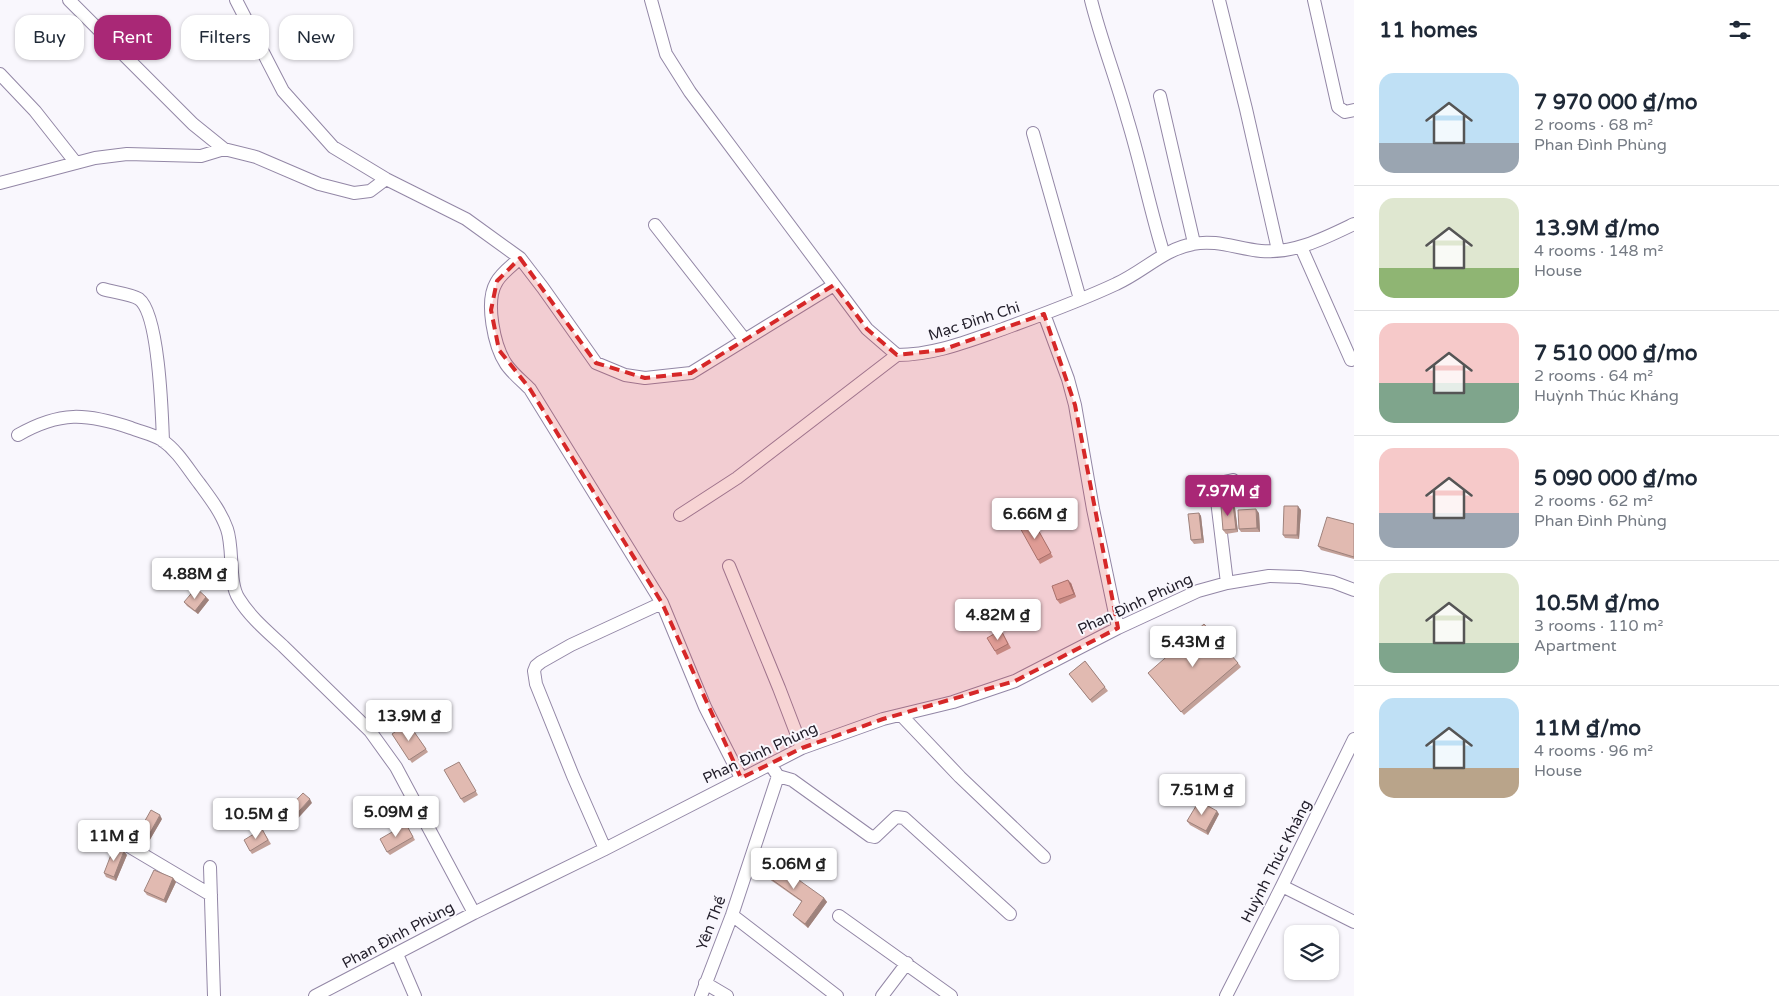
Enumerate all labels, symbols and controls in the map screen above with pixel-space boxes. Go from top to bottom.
chip: Buy [15,15,84,60]
chip: Rent [94,15,171,60]
chip: Filters [181,15,269,60]
chip: New [279,15,353,60]
icon: filters [1726,16,1754,44]
text: 11 homes [1379,18,1478,43]
text: 7 970 000 ₫/mo [1534,90,1698,115]
icon: home [1419,93,1479,153]
text: 2 rooms · 68 m² [1534,115,1653,135]
text: Phan Đình Phùng [1534,135,1667,155]
text: 13.9M ₫/mo [1534,216,1660,241]
icon: home [1419,218,1479,278]
text: 4 rooms · 148 m² [1534,241,1663,261]
text: House [1534,261,1582,281]
street label: Mạc Đỉnh Chi [926,298,1022,344]
text: 7 510 000 ₫/mo [1534,341,1698,366]
icon: home [1419,343,1479,403]
text: 2 rooms · 64 m² [1534,366,1653,386]
text: Huỳnh Thúc Kháng [1534,386,1679,406]
text: 5 090 000 ₫/mo [1534,466,1698,491]
icon: home [1419,468,1479,528]
pin: 7.97M ₫ [1182,474,1274,517]
text: 7.97M ₫ [1196,481,1260,501]
text: 2 rooms · 62 m² [1534,491,1653,511]
pin: 6.66M ₫ [989,498,1081,540]
text: 6.66M ₫ [1003,504,1067,524]
text: Phan Đình Phùng [1534,511,1667,531]
pin: 4.88M ₫ [149,558,241,600]
text: 4.88M ₫ [163,564,227,584]
street label: Phan Đình Phùng [1075,570,1195,638]
text: 10.5M ₫/mo [1534,591,1660,616]
icon: home [1419,593,1479,653]
pin: 4.82M ₫ [952,598,1044,641]
text: 4.82M ₫ [966,605,1030,625]
text: 3 rooms · 110 m² [1534,616,1663,636]
pin: 5.43M ₫ [1147,626,1239,668]
text: 5.43M ₫ [1161,632,1225,652]
text: Apartment [1534,636,1617,656]
pin: 13.9M ₫ [363,700,455,742]
text: 13.9M ₫ [377,706,441,726]
text: 11M ₫/mo [1534,716,1641,741]
icon: home [1419,718,1479,778]
street label: Phan Đình Phùng [700,719,820,787]
text: 4 rooms · 96 m² [1534,741,1653,761]
text: House [1534,761,1582,781]
pin: 7.51M ₫ [1156,774,1248,816]
text: 7.51M ₫ [1170,780,1234,800]
pin: 5.09M ₫ [350,796,442,838]
street label: Huỳnh Thúc Kháng [1237,796,1315,926]
pin: 10.5M ₫ [210,798,302,840]
text: 5.09M ₫ [364,802,428,822]
text: 10.5M ₫ [224,804,288,824]
pin: 11M ₫ [79,820,149,862]
text: 11M ₫ [89,826,139,846]
pin: 5.06M ₫ [748,848,840,890]
text: 5.06M ₫ [762,854,826,874]
street label: Yên Thế [692,893,730,953]
street label: Phan Đình Phùng [339,898,457,972]
map controls [1284,925,1339,980]
button: layers [1284,925,1339,980]

